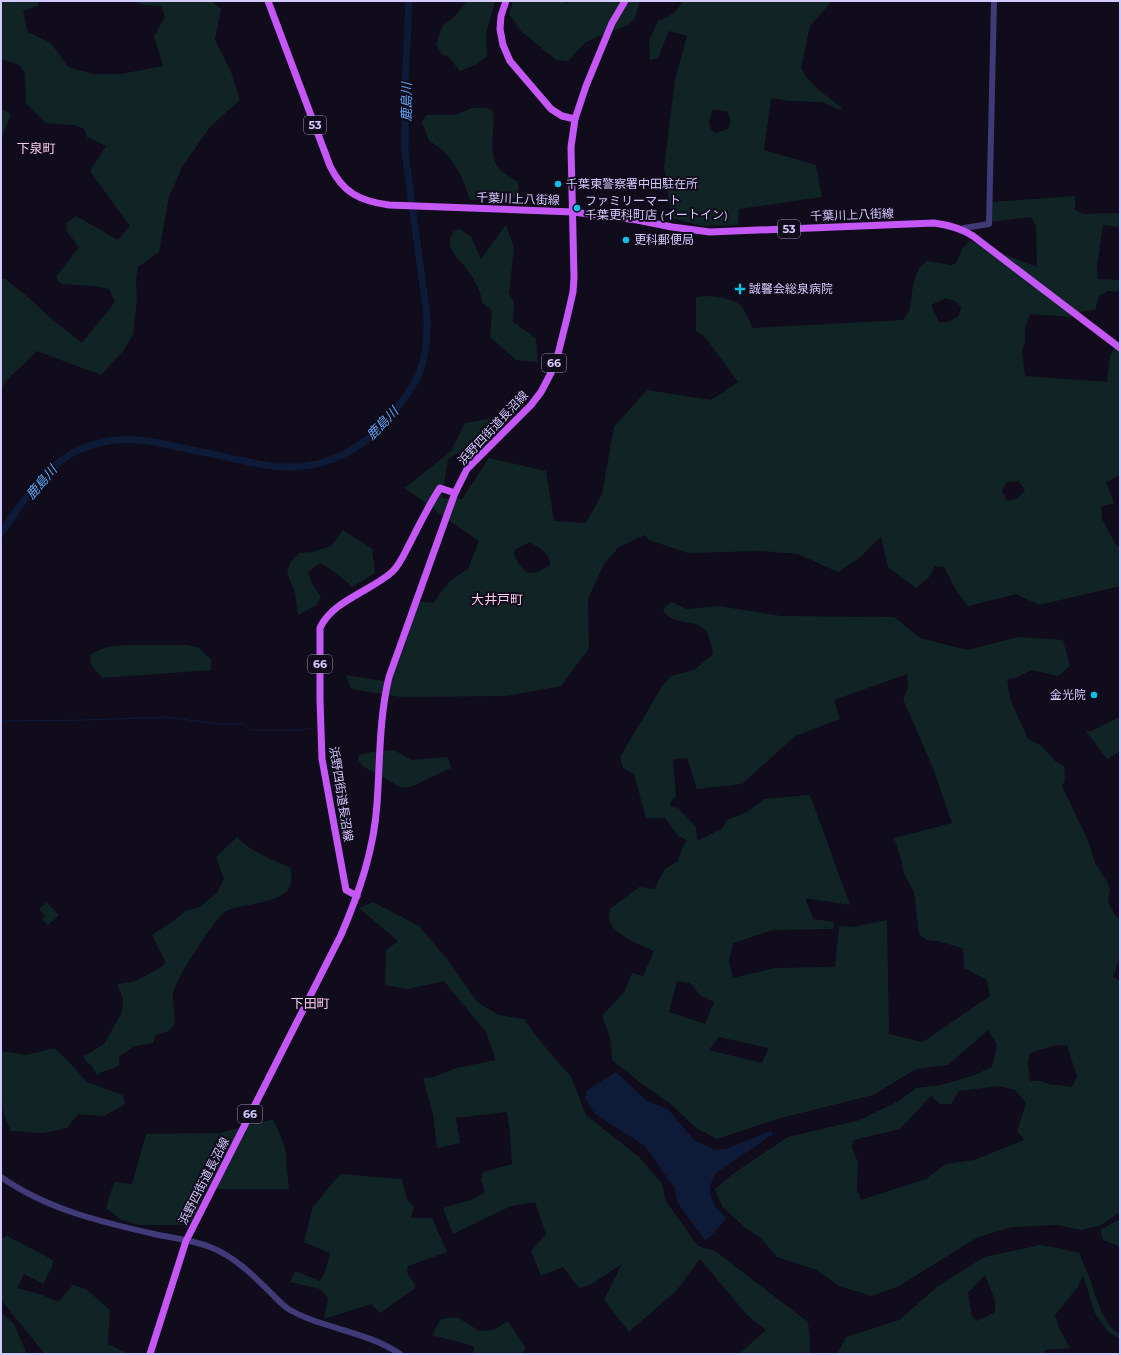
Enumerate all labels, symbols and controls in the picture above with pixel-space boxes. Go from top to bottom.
water label: 鹿島川 [398,80,414,122]
road number: 53 [304,116,326,134]
district label: 下泉町 [16,140,56,156]
place label: 千葉東警察署中田駐在所 [566,176,698,191]
marker: 千葉東警察署中田駐在所 [553,179,563,189]
street label: 千葉川上八街線 [476,190,560,207]
place label: ファミリーマート 千葉更科町店 (イートイン) [585,193,728,222]
marker: ファミリーマート 千葉更科町店 (イートイン) [572,203,582,213]
street label: 千葉川上八街線 [810,206,894,223]
road number: 53 [778,220,800,238]
place label: 更科郵便局 [634,232,694,247]
marker: 更科郵便局 [621,235,631,245]
place label: 誠馨会総泉病院 [749,281,833,296]
marker: 誠馨会総泉病院 [734,283,746,295]
road number: 66 [542,354,566,372]
street label: 浜野四街道長沼線 [454,387,531,468]
water label: 鹿島川 [363,402,403,443]
water label: 鹿島川 [22,461,61,502]
district label: 大井戸町 [471,591,523,607]
road number: 66 [308,655,332,673]
place label: 金光院 [1050,687,1086,702]
marker: 金光院 [1089,690,1099,700]
street label: 浜野四街道長沼線 [327,745,356,843]
district label: 下田町 [290,995,330,1011]
road number: 66 [238,1105,262,1123]
street label: 浜野四街道長沼線 [175,1135,232,1227]

